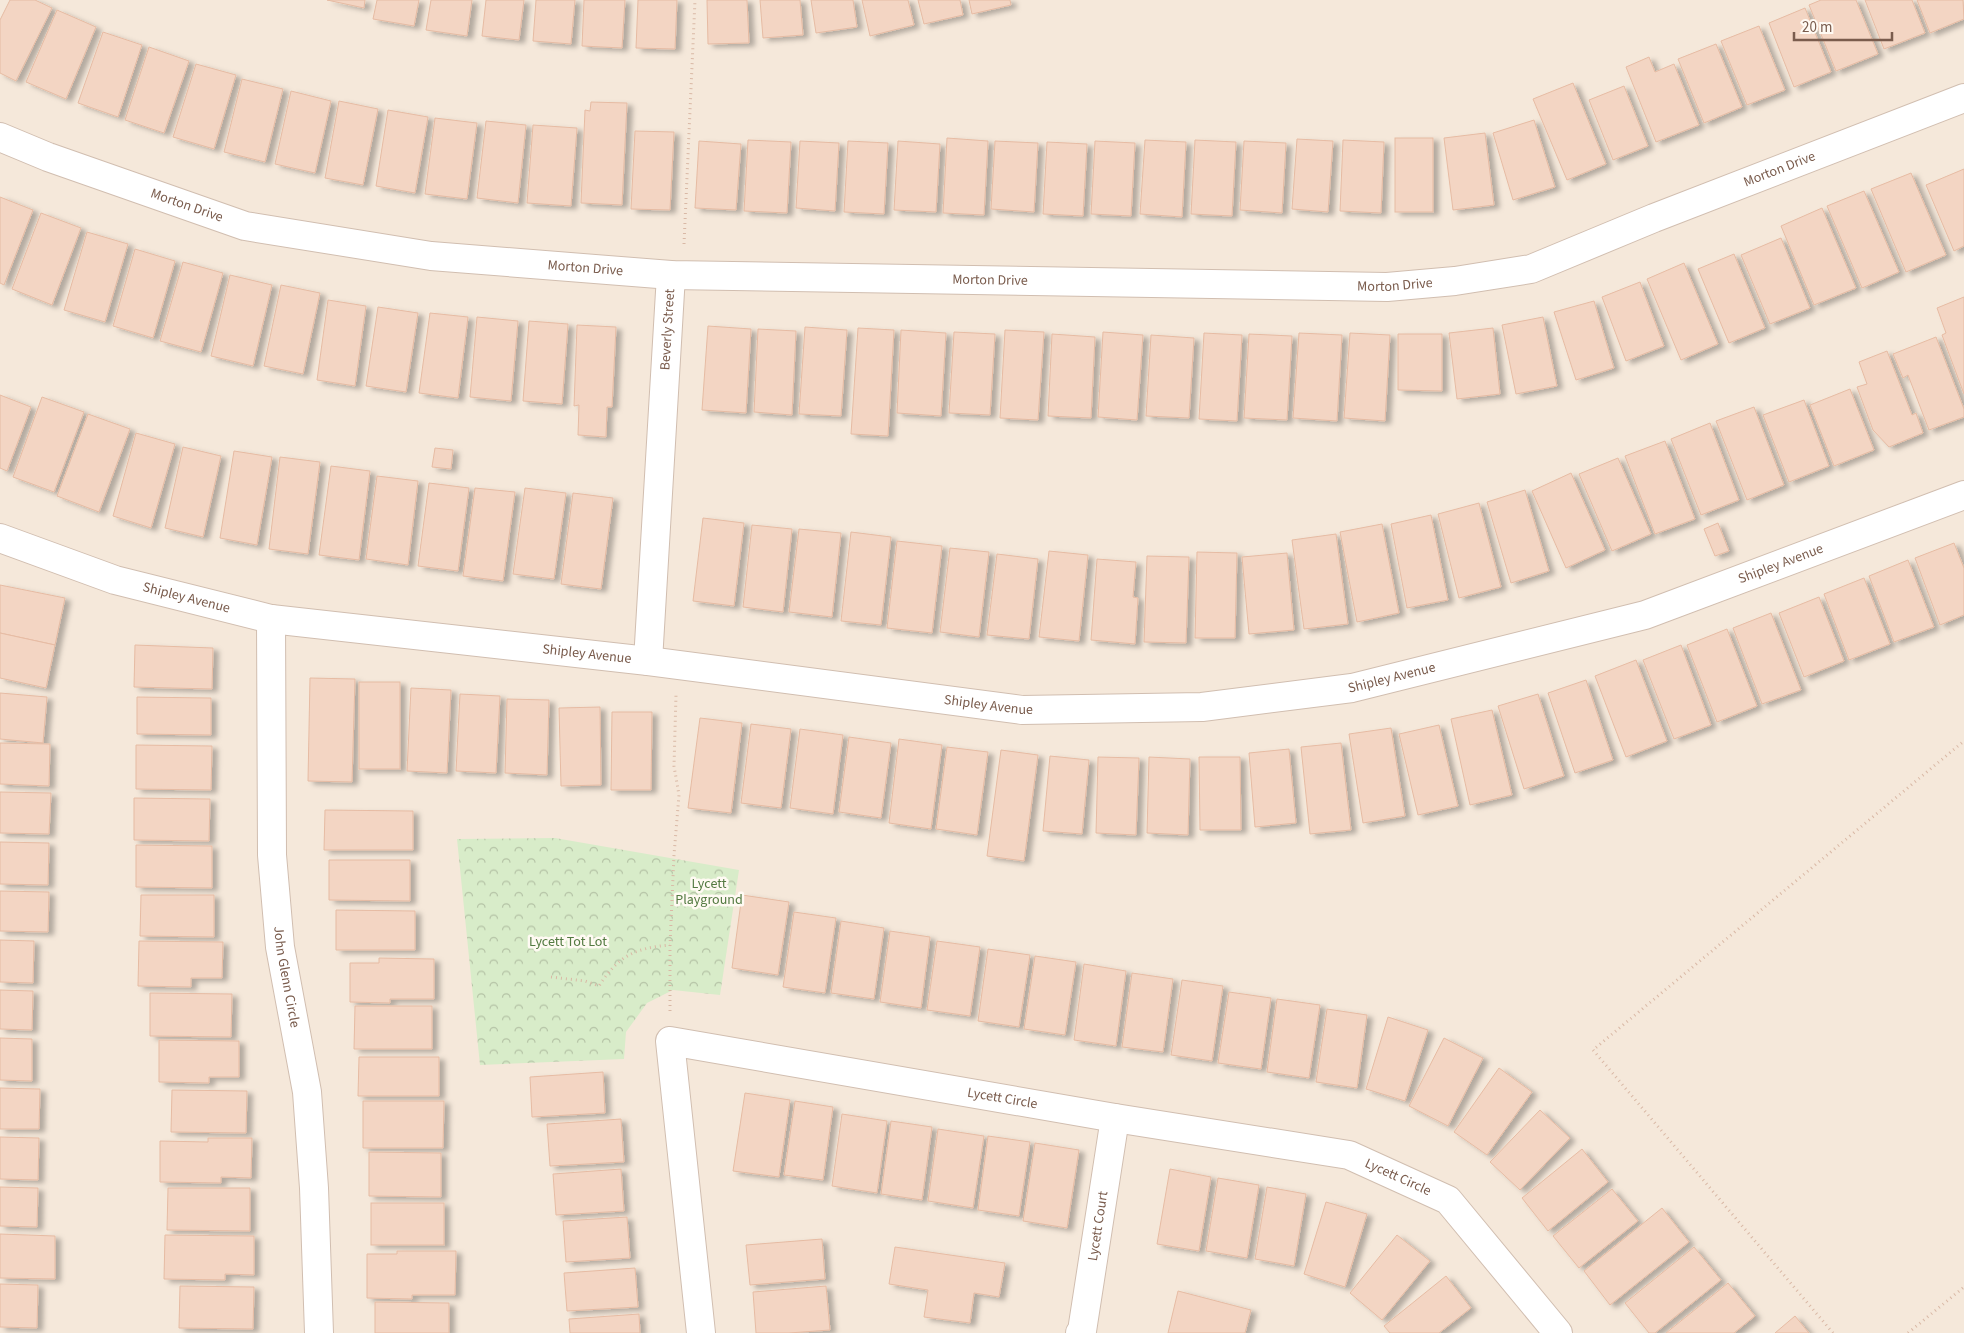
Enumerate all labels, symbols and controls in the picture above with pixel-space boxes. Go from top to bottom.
scale bar [1794,10,1892,42]
text: 20 m [1802,17,1832,38]
street label: Morton Drive [1741,146,1819,192]
street label: Morton Drive [148,184,226,228]
street label: Morton Drive [547,255,624,281]
street label: Morton Drive [952,270,1028,291]
street label: Morton Drive [1357,273,1434,297]
street label: Beverly Street [655,288,680,371]
street label: Shipley Avenue [1735,539,1826,589]
street label: Shipley Avenue [141,577,232,618]
street label: Shipley Avenue [541,639,632,669]
street label: Shipley Avenue [1346,658,1438,699]
street label: Shipley Avenue [943,690,1033,720]
park label: Lycett Playground [675,874,743,910]
street label: John Glenn Circle [268,925,305,1030]
park label: Lycett Tot Lot [529,932,607,952]
street label: Lycett Circle [966,1083,1039,1114]
street label: Lycett Circle [1362,1154,1434,1201]
street label: Lycett Court [1083,1189,1114,1262]

